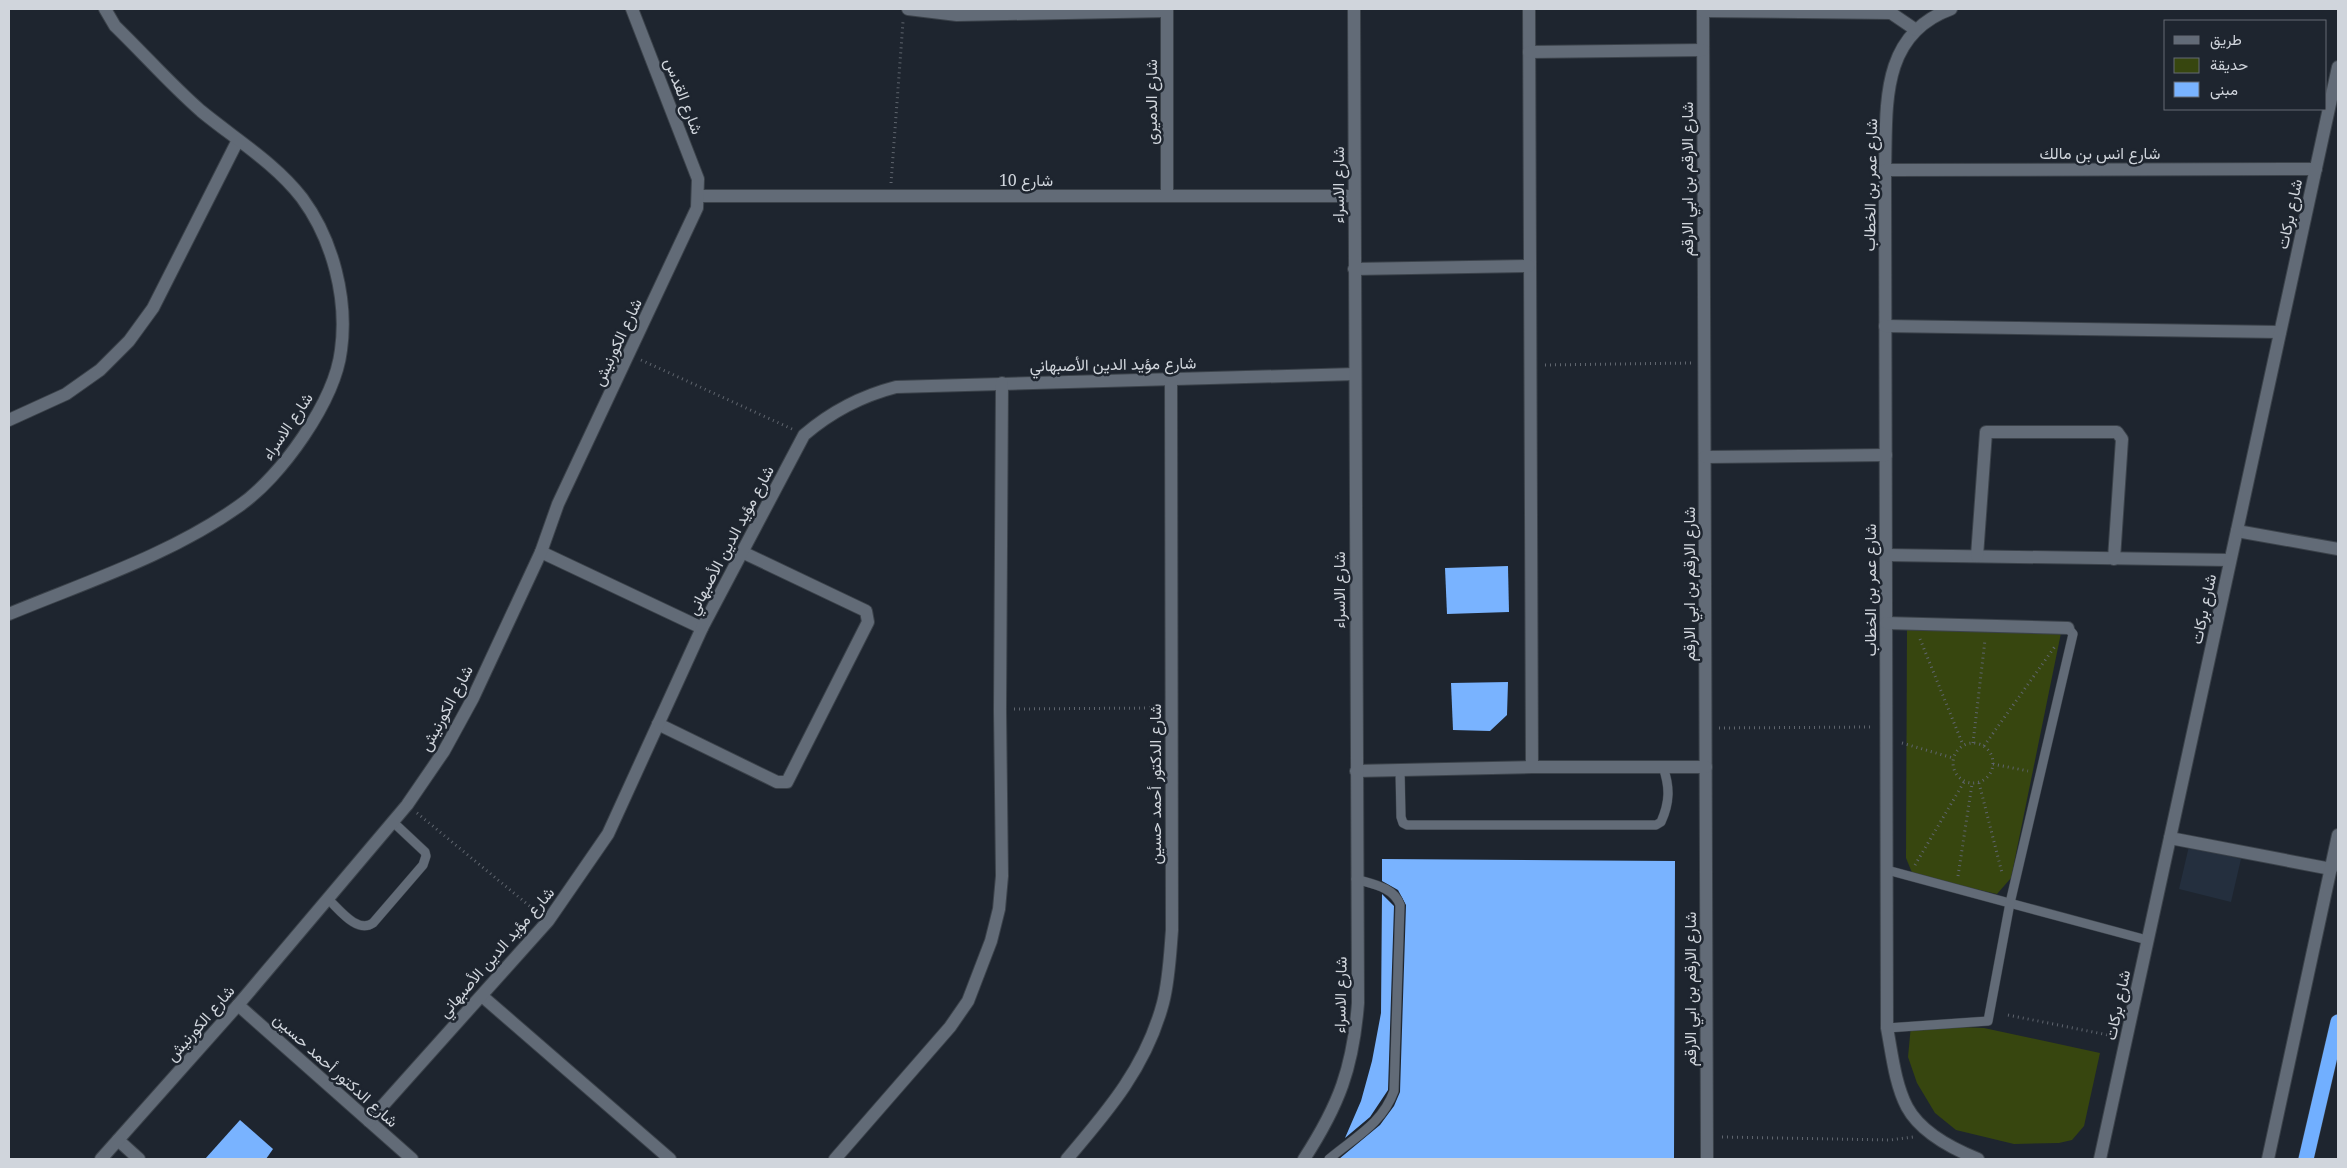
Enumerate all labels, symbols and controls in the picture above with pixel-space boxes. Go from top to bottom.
legend [2164,20,2327,110]
text: طريق [2210,29,2242,50]
text: حديقة [2210,54,2248,74]
street label: شارع القدس [658,55,709,138]
street label: شارع الدميرى [1140,59,1163,145]
text: مبنى [2210,79,2238,100]
street label: شارع الارقم بن ابي الارقم [1676,102,1701,256]
street label: شارع عمر بن الخطاب [1858,118,1883,252]
street label: شارع انس بن مالك [2040,142,2160,165]
street label: شارع الاسراء [1327,146,1350,224]
street label: شارع 10 [999,169,1053,192]
street label: شارع بركات [2271,177,2308,251]
street label: شارع الكورنيش [587,295,648,390]
street label: شارع مؤيد الدين الأصبهاني [1030,352,1197,379]
street label: شارع الاسراء [256,388,318,465]
street label: شارع مؤيد الدين الأصبهاني [681,461,781,620]
street label: شارع الارقم بن ابي الارقم [1678,507,1703,661]
street label: شارع عمر بن الخطاب [1859,524,1882,656]
street label: شارع الاسراء [1328,551,1351,629]
street label: شارع بركات [2185,572,2222,646]
street label: شارع الكورنيش [414,661,479,755]
street label: شارع الدكتور أحمد حسين [1144,704,1167,864]
street label: شارع مؤيد الدين الأصبهاني [433,882,561,1024]
street label: شارع الارقم بن ابي الارقم [1679,912,1704,1066]
street label: شارع الاسراء [1328,956,1353,1034]
street label: شارع بركات [2099,968,2136,1042]
street label: شارع الكورنيش [161,980,240,1067]
street label: شارع الدكتور أحمد حسين [268,1008,403,1133]

